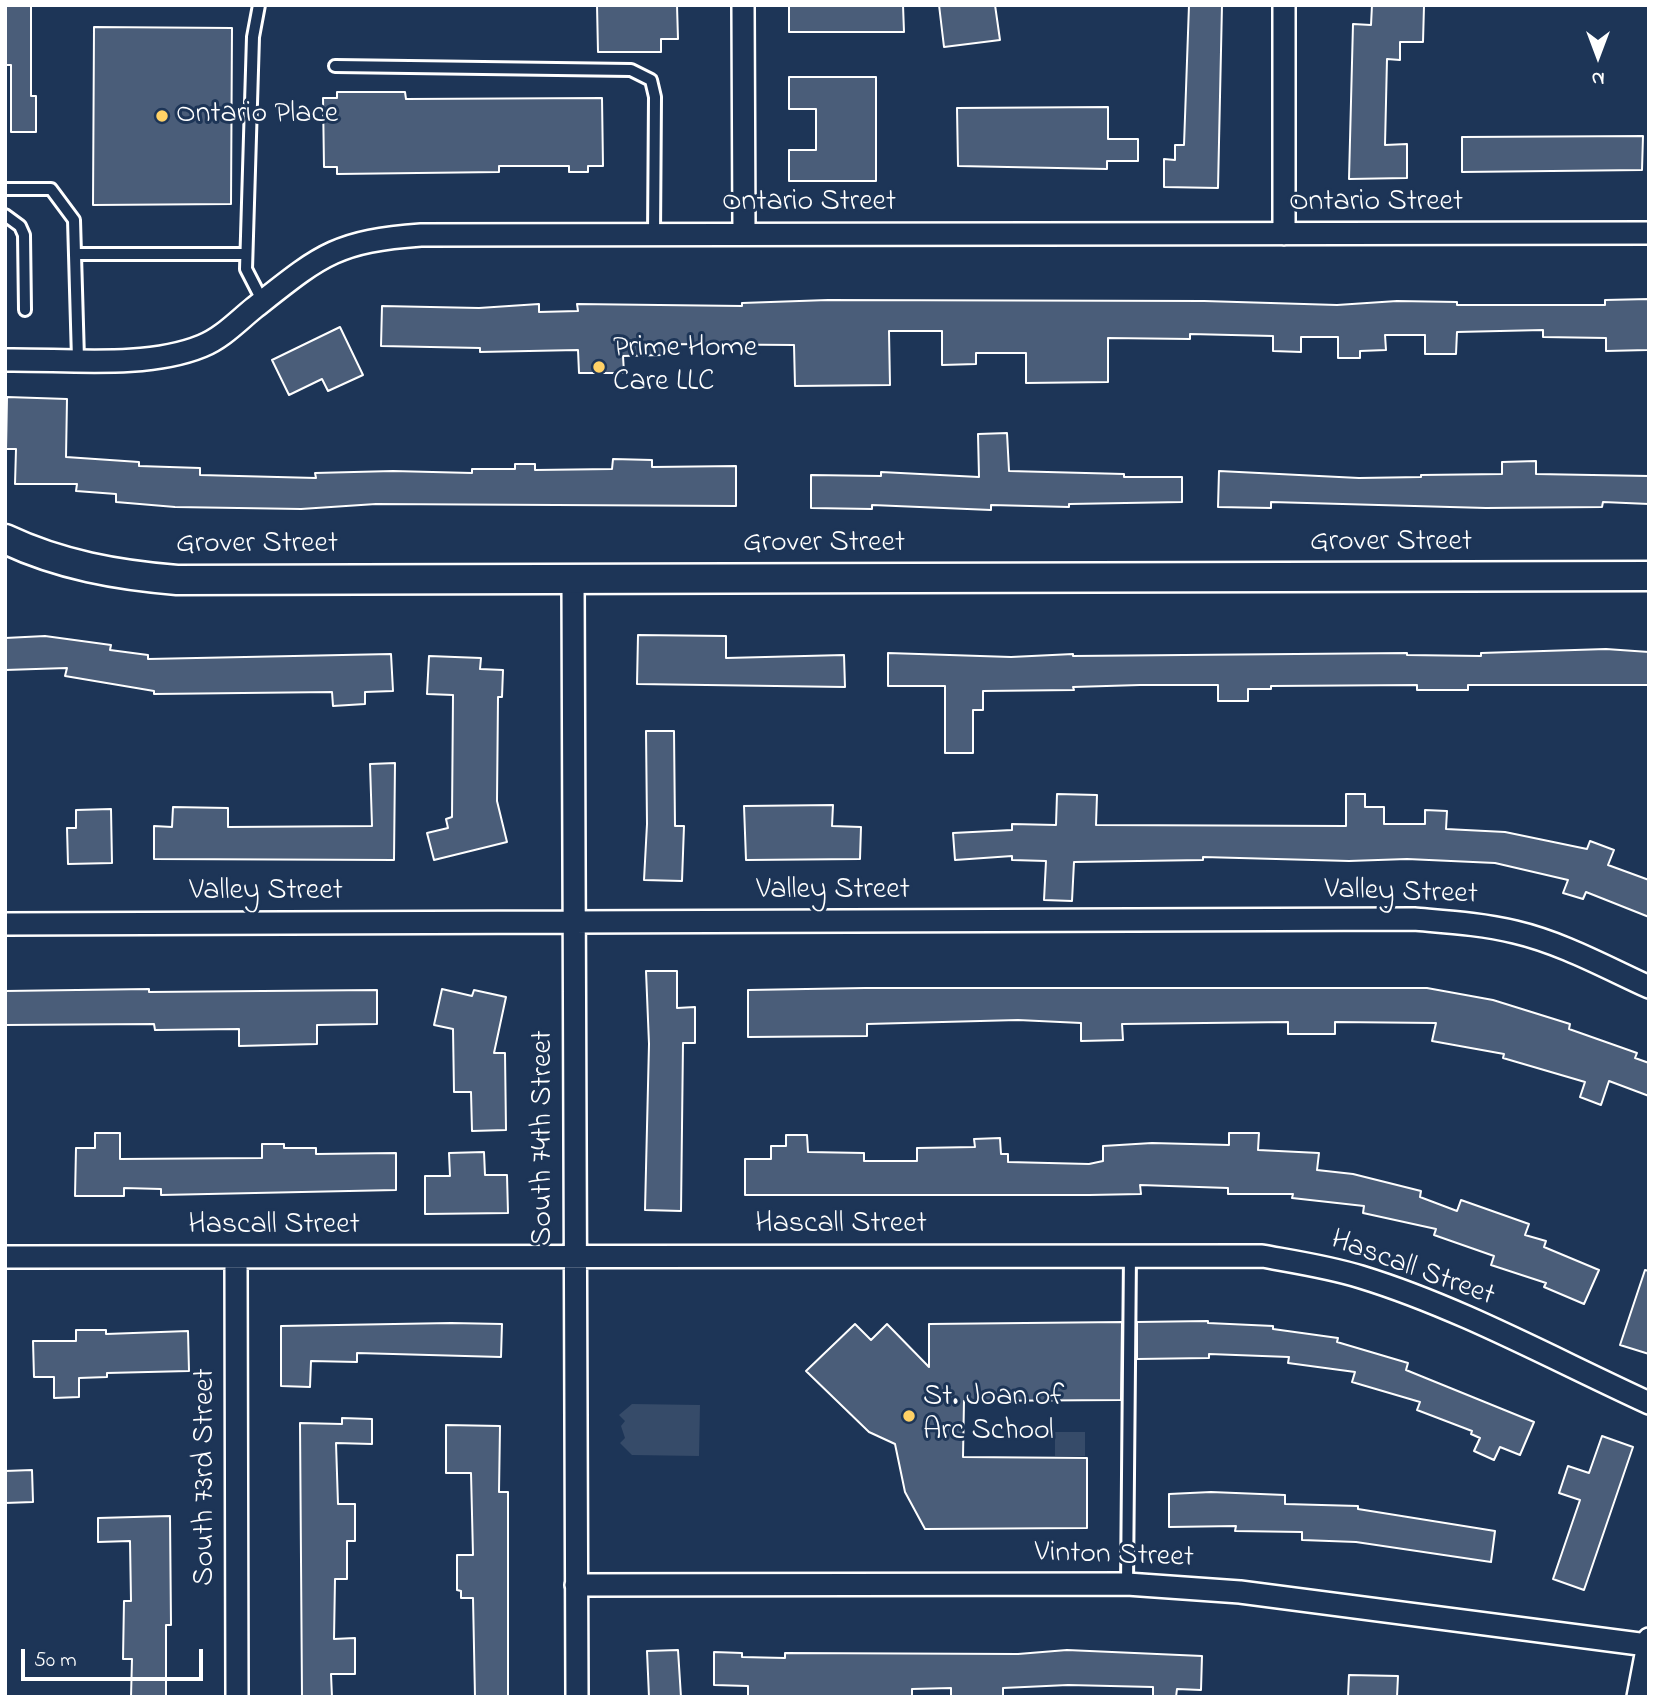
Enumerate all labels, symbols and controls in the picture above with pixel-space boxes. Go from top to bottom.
north arrow [1563,21,1633,91]
text: N [1592,64,1604,91]
place label: Ontario Place [176,98,338,134]
marker: Ontario Place [154,108,170,124]
street label: Ontario Street [722,186,896,222]
street label: Ontario Street [1289,186,1463,222]
place label: Prime Home Care LLC [613,332,757,402]
marker: Prime Home Care LLC [591,359,607,375]
street label: Grover Street [1310,526,1472,562]
street label: Grover Street [743,527,905,563]
street label: Grover Street [176,528,338,564]
street label: Valley Street [1324,873,1478,915]
street label: Valley Street [756,874,910,910]
street label: Valley Street [189,875,343,911]
street label: South 74th Street [527,1030,563,1246]
street label: Hascall Street [755,1208,927,1244]
street label: Hascall Street [188,1209,360,1245]
street label: Hascall Street [1325,1224,1499,1316]
street label: South 73rd Street [189,1368,225,1586]
place label: St. Joan of Arc School [923,1381,1064,1452]
marker: St. Joan of Arc School [901,1408,917,1424]
street label: Vinton Street [1034,1536,1194,1578]
scale bar [24,1636,206,1680]
text: 50 m [34,1646,77,1676]

